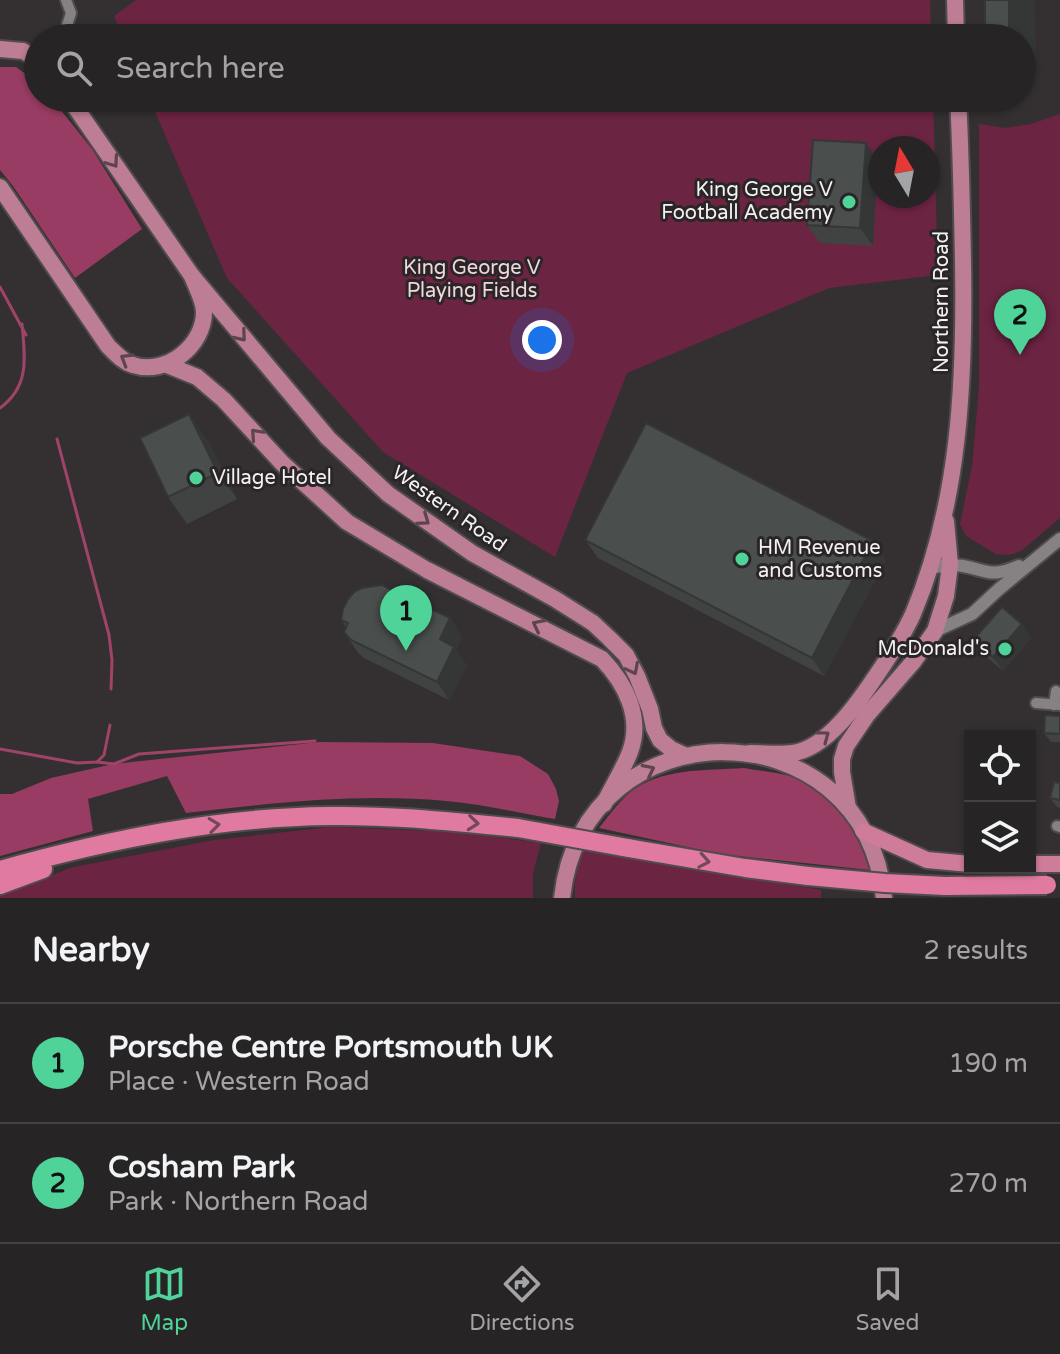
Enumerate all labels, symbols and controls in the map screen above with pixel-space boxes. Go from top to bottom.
search box [24,24,1036,112]
icon: search [52,46,96,90]
text: Search here [116,50,285,87]
north arrow [868,136,940,208]
one-way arrow [103,154,118,168]
place label: King George V Football Academy [661,178,833,225]
marker: King George V Football Academy [840,193,858,211]
street label: Northern Road [930,231,954,373]
park label: King George V Playing Fields [403,256,541,303]
pin: 2 [994,289,1046,355]
your location [522,320,562,360]
one-way arrow [232,327,246,342]
one-way arrow [120,354,134,369]
one-way arrow [251,429,265,444]
street label: Western Road [387,461,511,557]
place label: Village Hotel [212,466,332,490]
marker: Village Hotel [187,469,205,487]
one-way arrow [416,510,430,525]
place label: HM Revenue and Customs [758,536,882,583]
marker: HM Revenue and Customs [733,550,751,568]
pin: 1 [380,585,432,651]
one-way arrow [532,620,547,635]
place label: McDonald's [877,637,989,661]
marker: McDonald's [996,640,1014,658]
one-way arrow [624,661,639,676]
map controls [964,730,1036,874]
button: locate [964,730,1036,802]
one-way arrow [815,732,830,746]
one-way arrow [641,764,656,780]
button: layers [964,802,1036,874]
one-way arrow [467,815,480,832]
one-way arrow [207,817,221,834]
one-way arrow [698,851,711,868]
text: Nearby [32,930,150,971]
text: 2 results [923,935,1028,966]
text: Porsche Centre Portsmouth UK [108,1029,553,1066]
text: 1 [50,1048,66,1079]
text: 190 m [948,1048,1028,1079]
text: Place · Western Road [108,1066,370,1097]
text: Cosham Park [108,1149,296,1186]
text: 2 [50,1168,66,1199]
text: 270 m [948,1168,1028,1199]
text: Park · Northern Road [108,1186,368,1217]
tab: Map [141,1262,188,1336]
tab: Directions [469,1262,575,1336]
tab: Saved [856,1262,919,1336]

